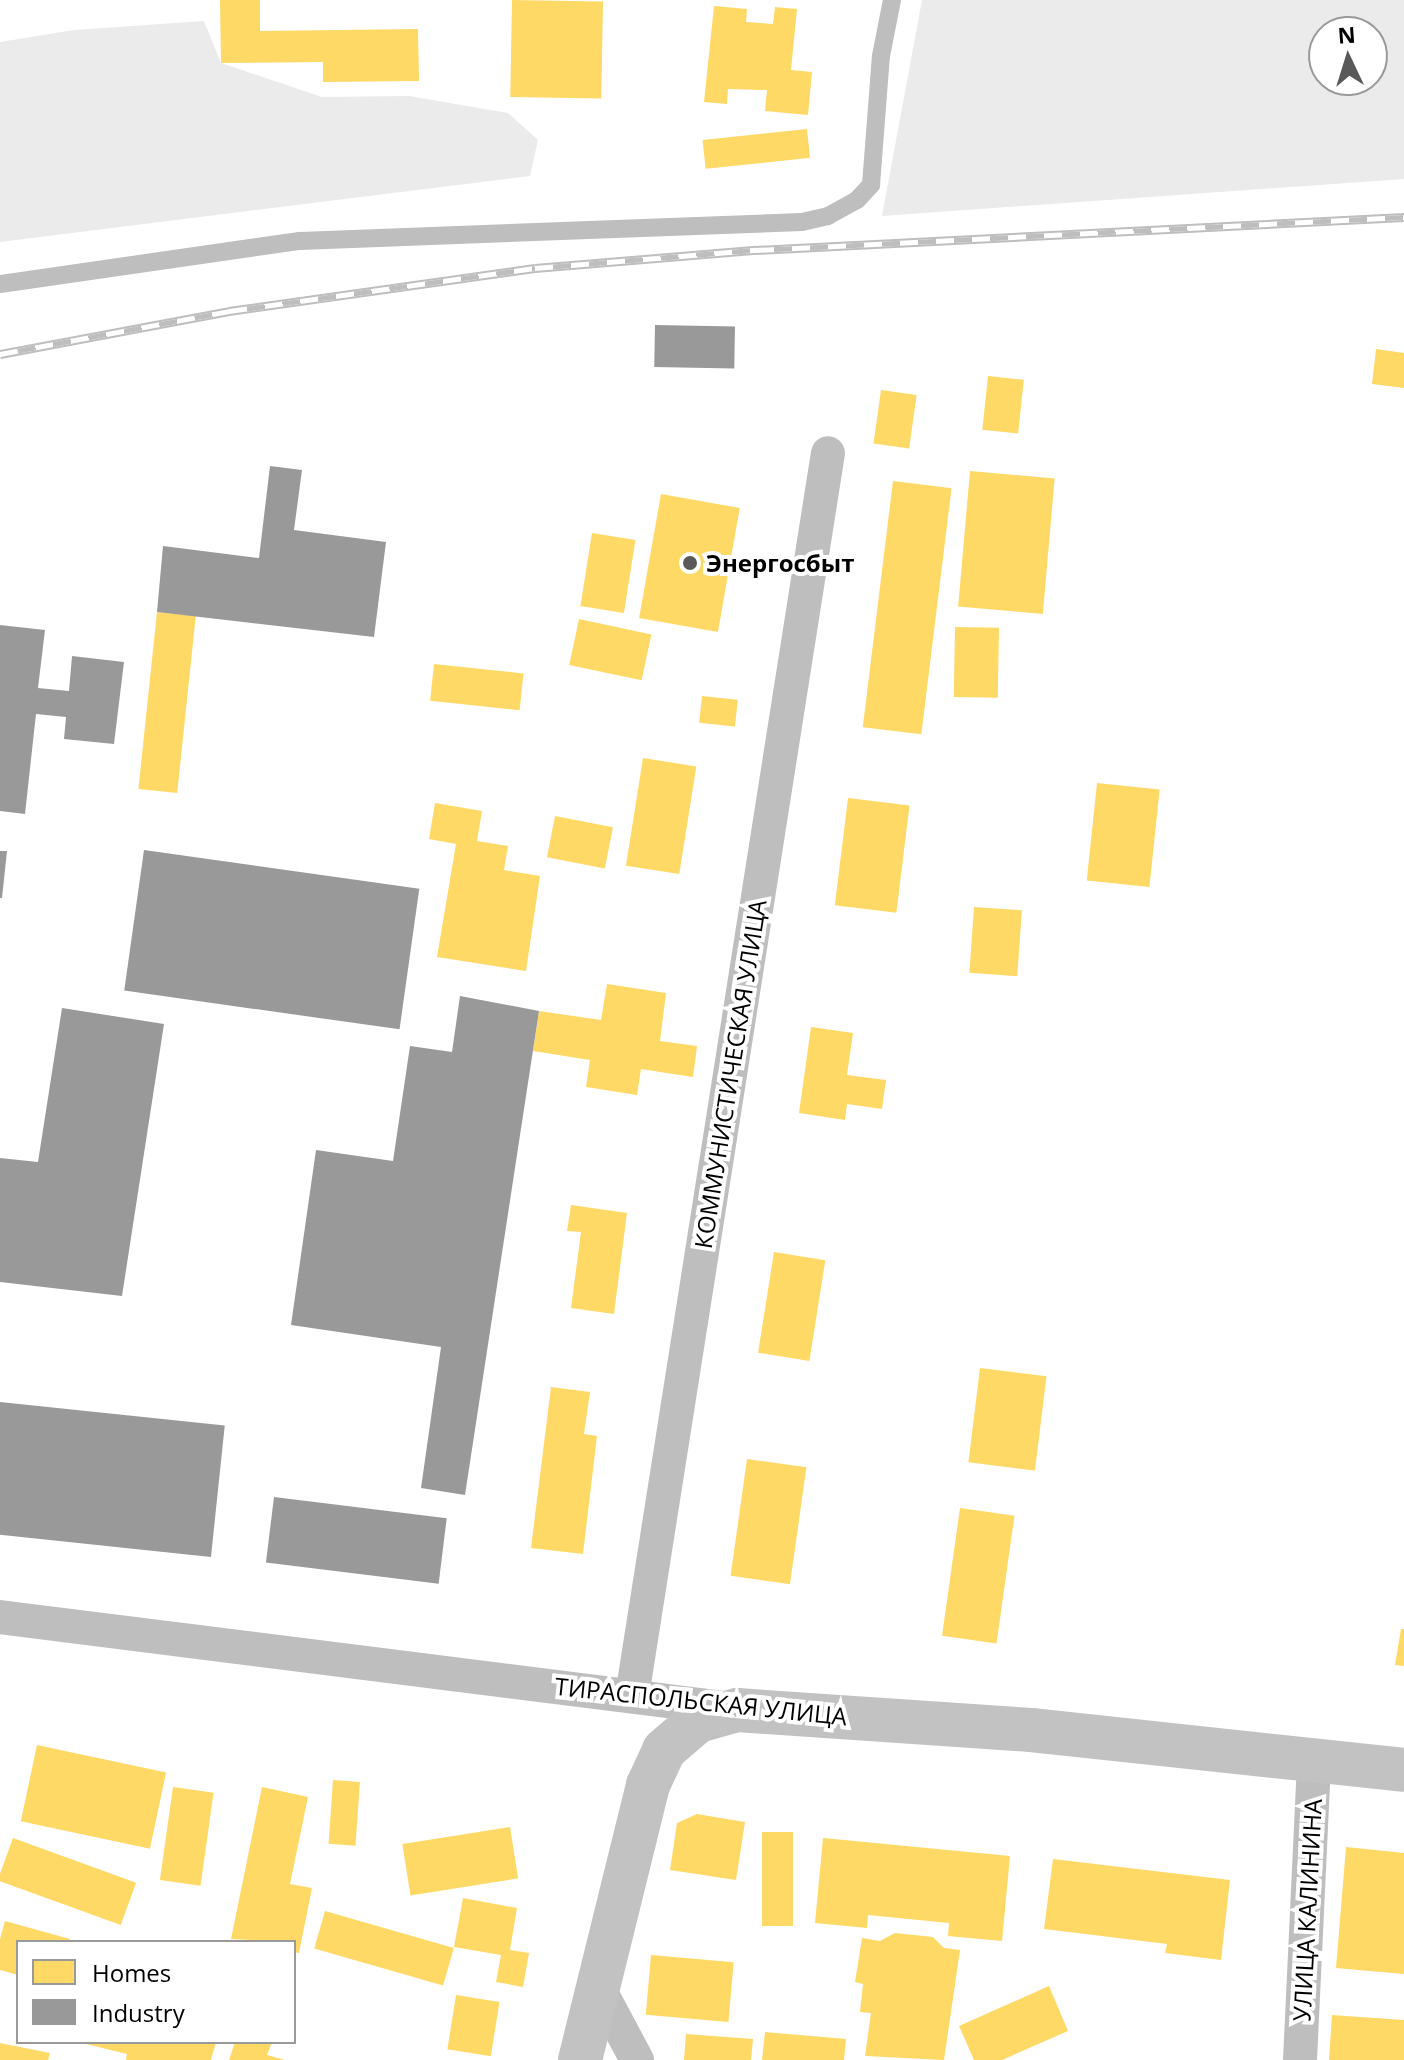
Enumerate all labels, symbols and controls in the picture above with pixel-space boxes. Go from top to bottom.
north arrow [1308,16,1388,96]
text: N [1336,18,1356,50]
place label: Энергосбыт [706,549,854,577]
marker: Энергосбыт [681,554,699,572]
street label: КОММУНИСТИЧЕСКАЯ УЛИЦА [688,897,772,1251]
street label: ТИРАСПОЛЬСКАЯ УЛИЦА [554,1671,848,1731]
street label: УЛИЦА КАЛИНИНА [1287,1798,1327,2022]
legend [16,1940,296,2044]
text: Homes [92,1956,171,1989]
text: Industry [92,1996,185,2029]

